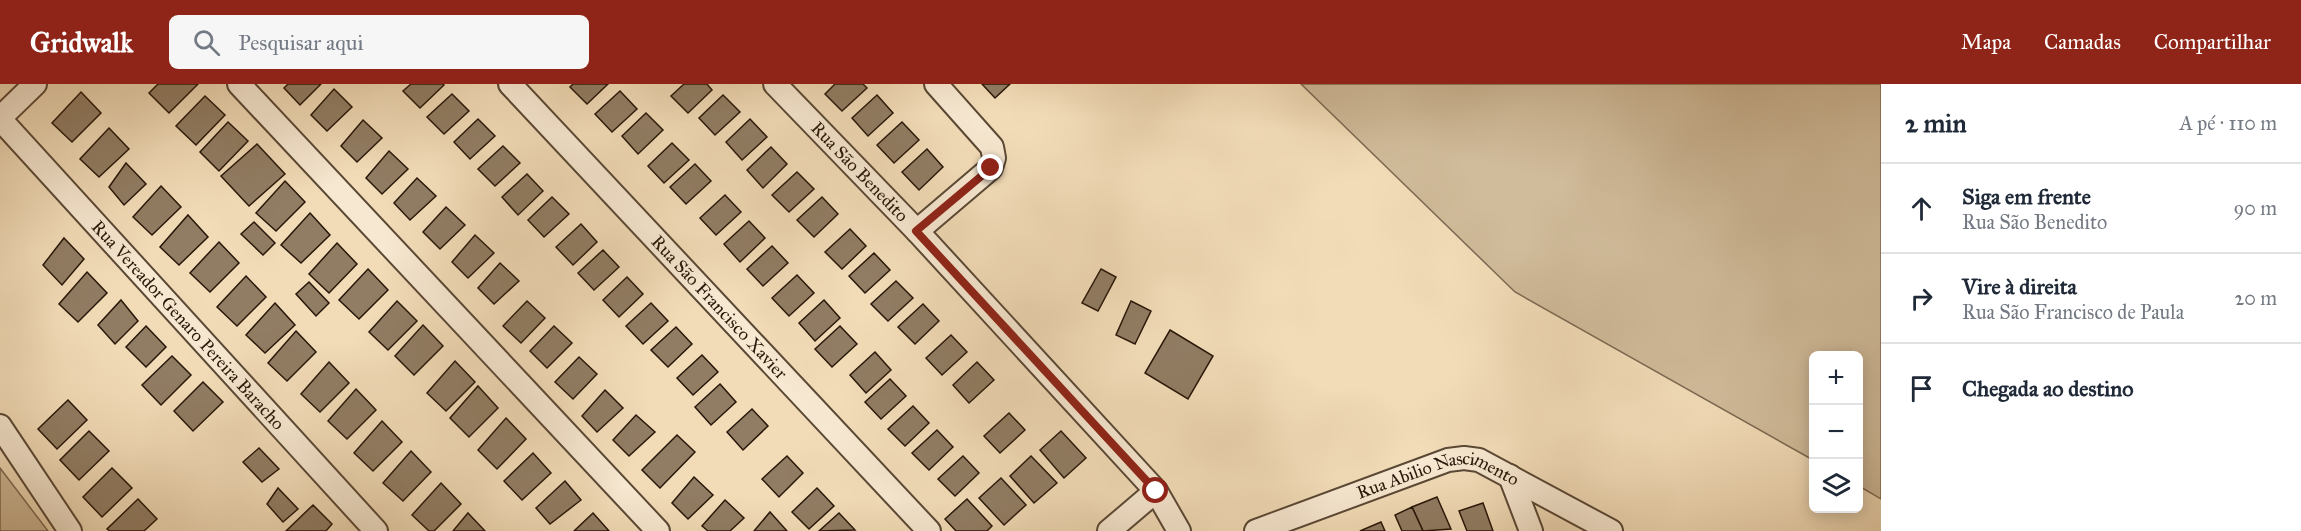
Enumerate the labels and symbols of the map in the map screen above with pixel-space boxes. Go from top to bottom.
street label: Rua São Benedito [806,117,913,226]
route end [977,154,1003,180]
street label: Rua Vereador Genaro Pereira Baracho [87,216,289,434]
street label: Rua São Francisco Xavier [647,231,792,384]
street label: Rua Abilio Nascimento [1354,447,1523,504]
route start [1142,477,1168,503]

